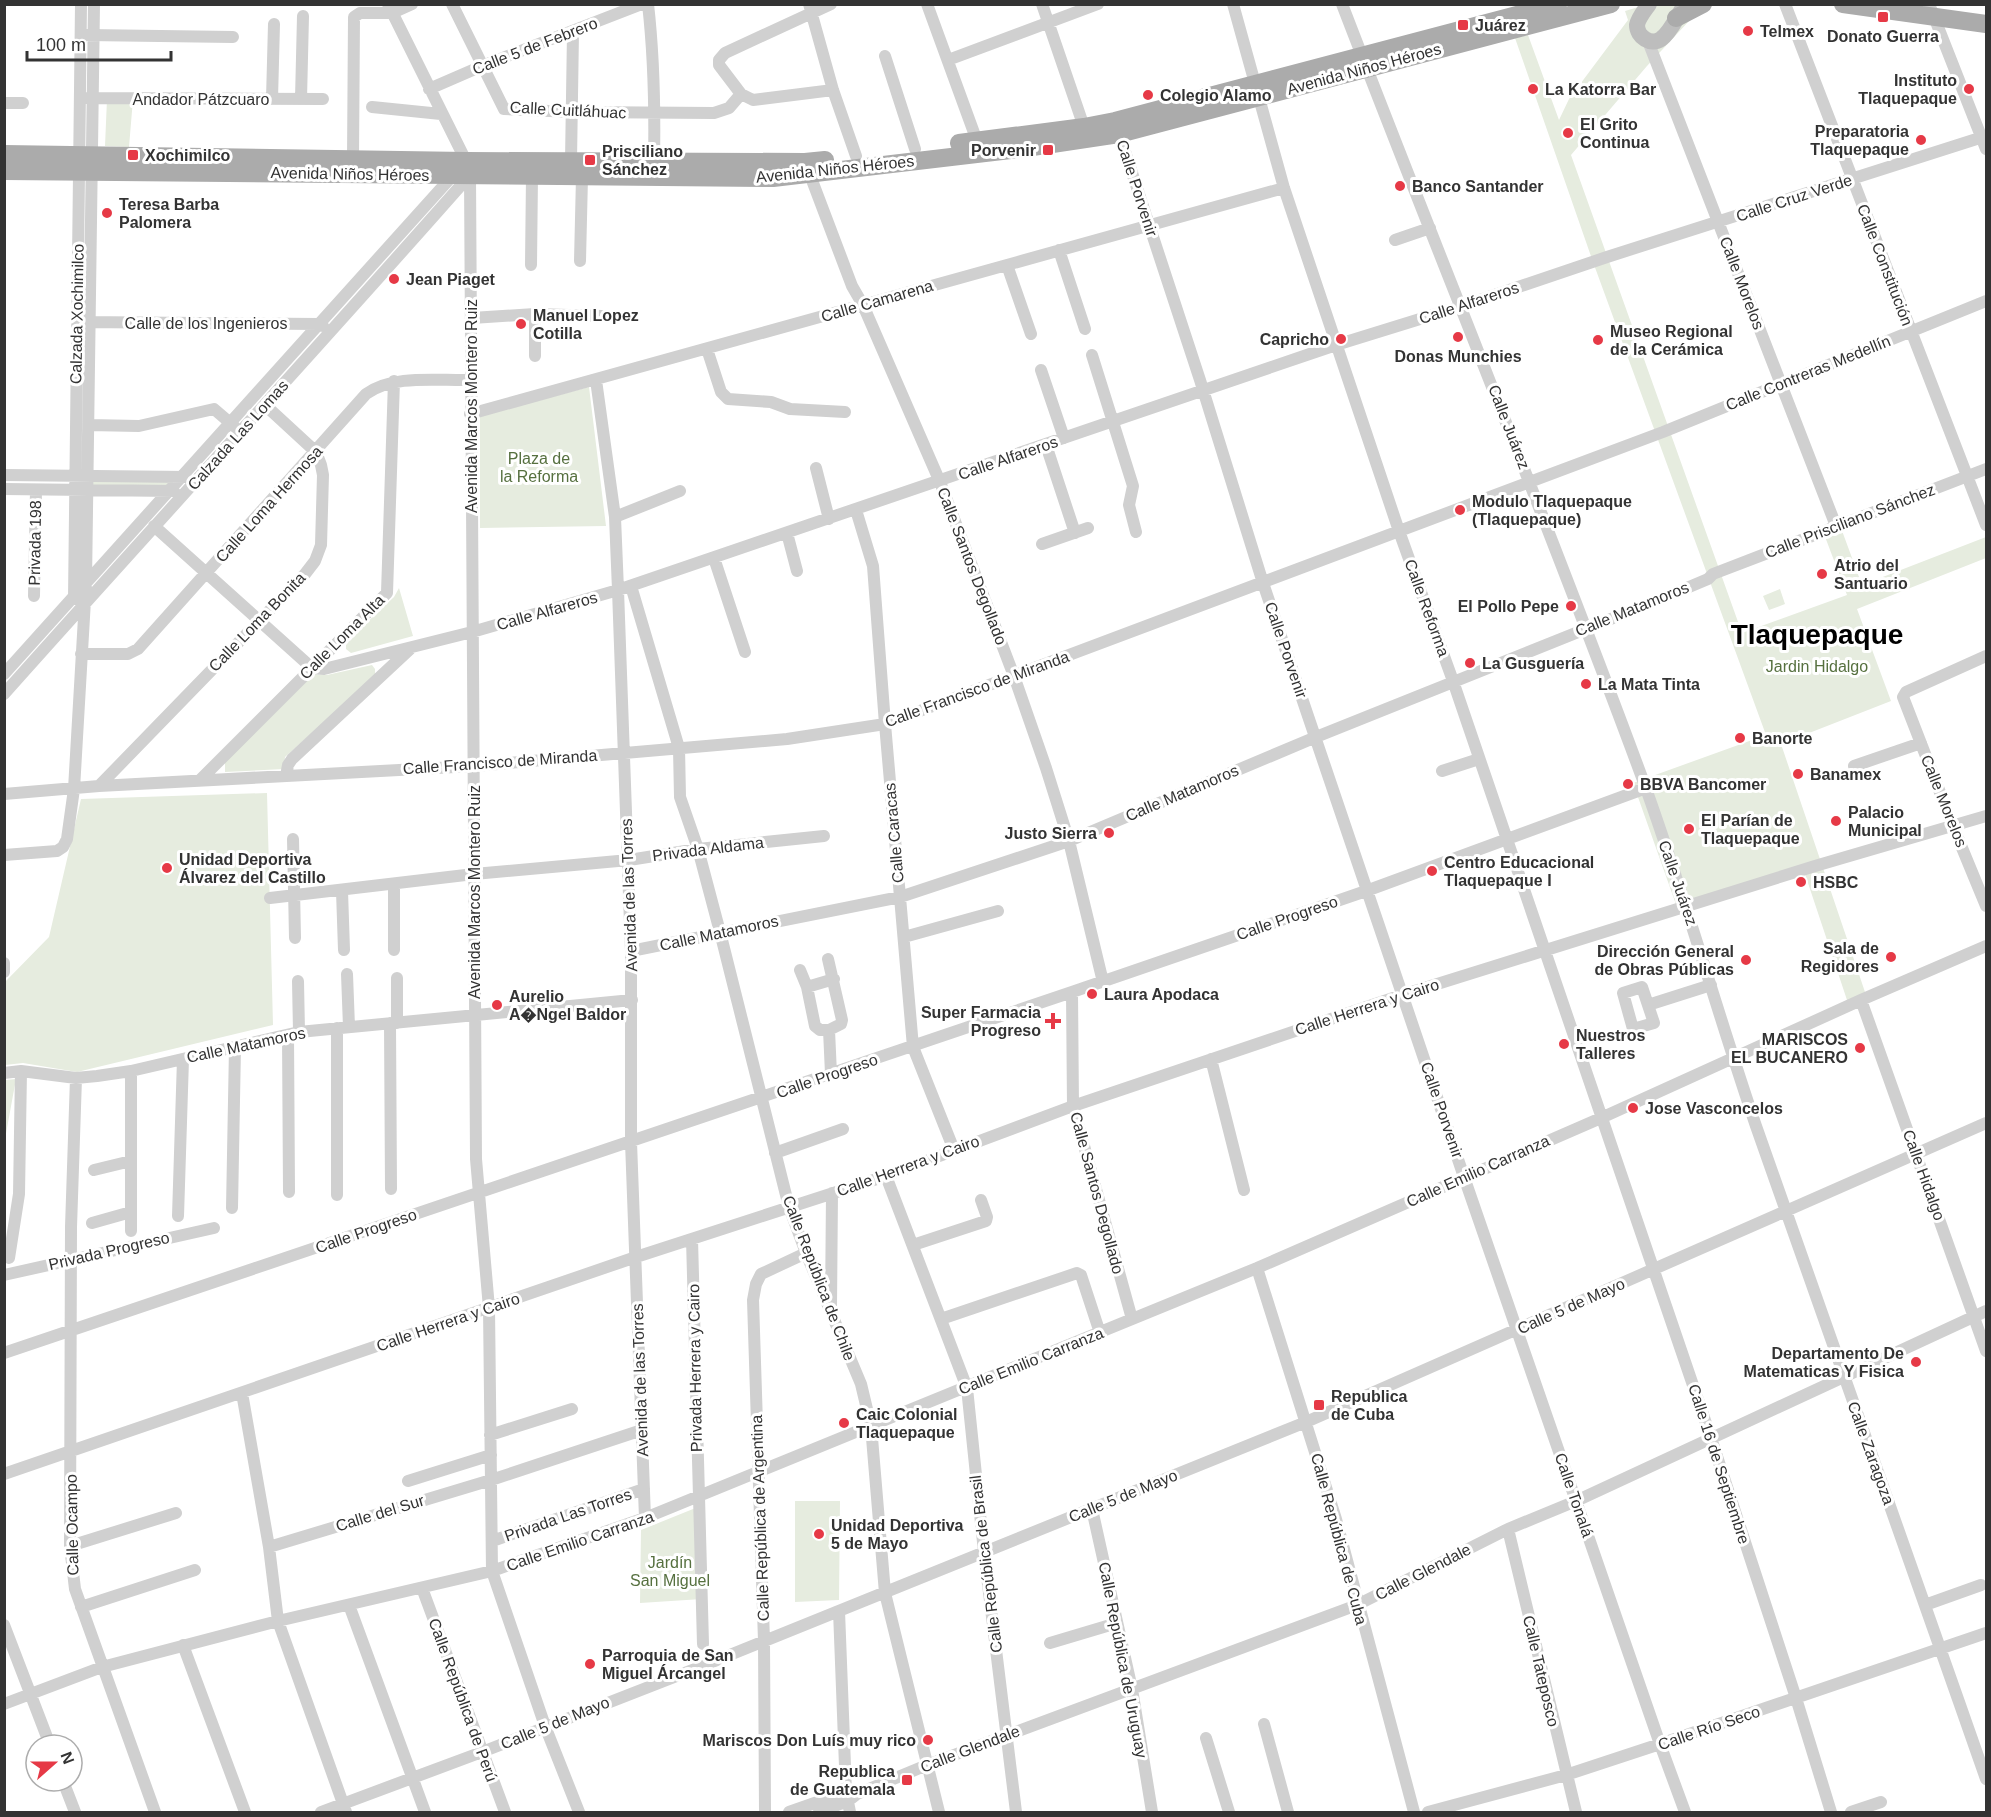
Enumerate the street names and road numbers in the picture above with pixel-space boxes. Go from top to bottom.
street label: Calle 5 de Febrero [470,14,600,78]
street label: Avenida Niños Héroes [1285,40,1443,98]
street label: Andador Pátzcuaro [133,91,270,108]
street label: Calle Cuitláhuac [509,98,627,122]
street label: Calle Porvenir [1113,138,1161,239]
street label: Avenida Niños Héroes [755,152,915,186]
street label: Avenida Niños Héroes [270,164,430,184]
street label: Calle Cruz Verde [1734,171,1854,225]
street label: Calle Constitución [1854,202,1916,328]
street label: Calle Morelos [1717,234,1767,332]
street label: Calzada Xochimilco [67,244,87,384]
street label: Calle Camarena [819,277,935,325]
street label: Calle Alfareros [1417,279,1521,327]
street label: Avenida Marcos Montero Ruiz [463,299,480,513]
street label: Calle de los Ingenieros [125,315,287,332]
street label: Calle Contreras Medellín [1723,332,1893,414]
street label: Calzada Las Lomas [184,377,292,493]
street label: Calle Juárez [1485,382,1533,472]
street label: Calle Alfareros [956,433,1060,483]
street label: Calle Loma Hermosa [212,442,326,566]
street label: Calle Prisciliano Sánchez [1763,481,1937,561]
street label: Calle Santos Degollado [934,485,1010,647]
street label: Privada 198 [26,500,44,586]
street label: Calle Reforma [1402,557,1453,659]
street label: Calle Loma Bonita [205,569,309,675]
street label: Calle Matamoros [1573,578,1691,640]
street label: Calle Alfareros [495,588,599,634]
street label: Calle Loma Alta [296,591,388,683]
street label: Calle Porvenir [1262,600,1311,701]
street label: Calle Francisco de Miranda [883,648,1072,730]
street label: Calle Francisco de Miranda [402,747,598,777]
street label: Calle Morelos [1918,752,1970,850]
street label: Calle Matamoros [1123,762,1241,824]
street label: Calle Caracas [881,782,907,884]
street label: Avenida Marcos Montero Ruiz [466,785,483,999]
street label: Avenida de las Torres [618,818,640,972]
street label: Privada Aldama [651,834,765,864]
street label: Calle Juárez [1655,838,1701,928]
street label: Calle Progreso [1234,893,1340,943]
street label: Calle Matamoros [658,912,780,954]
street label: Calle Herrera y Cairo [1293,976,1441,1038]
street label: Calle Matamoros [185,1024,307,1066]
street label: Calle Progreso [774,1051,880,1101]
street label: Calle Porvenir [1418,1060,1467,1161]
street label: Calle Santos Degollado [1067,1110,1127,1276]
street label: Calle Hidalgo [1900,1127,1948,1223]
street label: Calle Herrera y Cairo [834,1132,982,1200]
street label: Calle Emilio Carranza [1404,1132,1552,1210]
street label: Calle República de Chile [780,1193,858,1363]
street label: Calle Progreso [313,1206,419,1256]
street label: Privada Progreso [47,1229,171,1273]
street label: Calle 5 de Mayo [1515,1275,1627,1337]
street label: Privada Herrera y Cairo [685,1284,705,1452]
street label: Calle Herrera y Cairo [374,1289,522,1354]
street label: Avenida de las Torres [629,1303,651,1457]
street label: Calle Emilio Carranza [956,1324,1106,1398]
street label: Calle 16 de Septiembre [1685,1382,1753,1546]
street label: Calle Zaragoza [1844,1399,1898,1507]
street label: Calle República de Argentina [748,1414,772,1621]
street label: Calle República de Cuba [1308,1451,1370,1627]
street label: Calle Tonalá [1552,1451,1596,1539]
street label: Calle 5 de Mayo [1066,1466,1180,1526]
street label: Calle Ocampo [63,1474,81,1576]
street label: Calle República de Brasil [967,1474,1005,1654]
street label: Privada Las Torres [502,1485,634,1545]
street label: Calle del Sur [334,1491,427,1535]
street label: Calle Emilio Carranza [504,1508,656,1574]
street label: Calle Glendale [1372,1541,1474,1603]
street label: Calle República de Uruguay [1096,1561,1150,1759]
street label: Calle Tateposco [1520,1614,1562,1728]
street label: Calle República de Perú [426,1616,500,1784]
street label: Calle 5 de Mayo [498,1693,612,1753]
street label: Calle Río Seco [1656,1703,1762,1753]
street label: Calle Glendale [918,1722,1022,1776]

